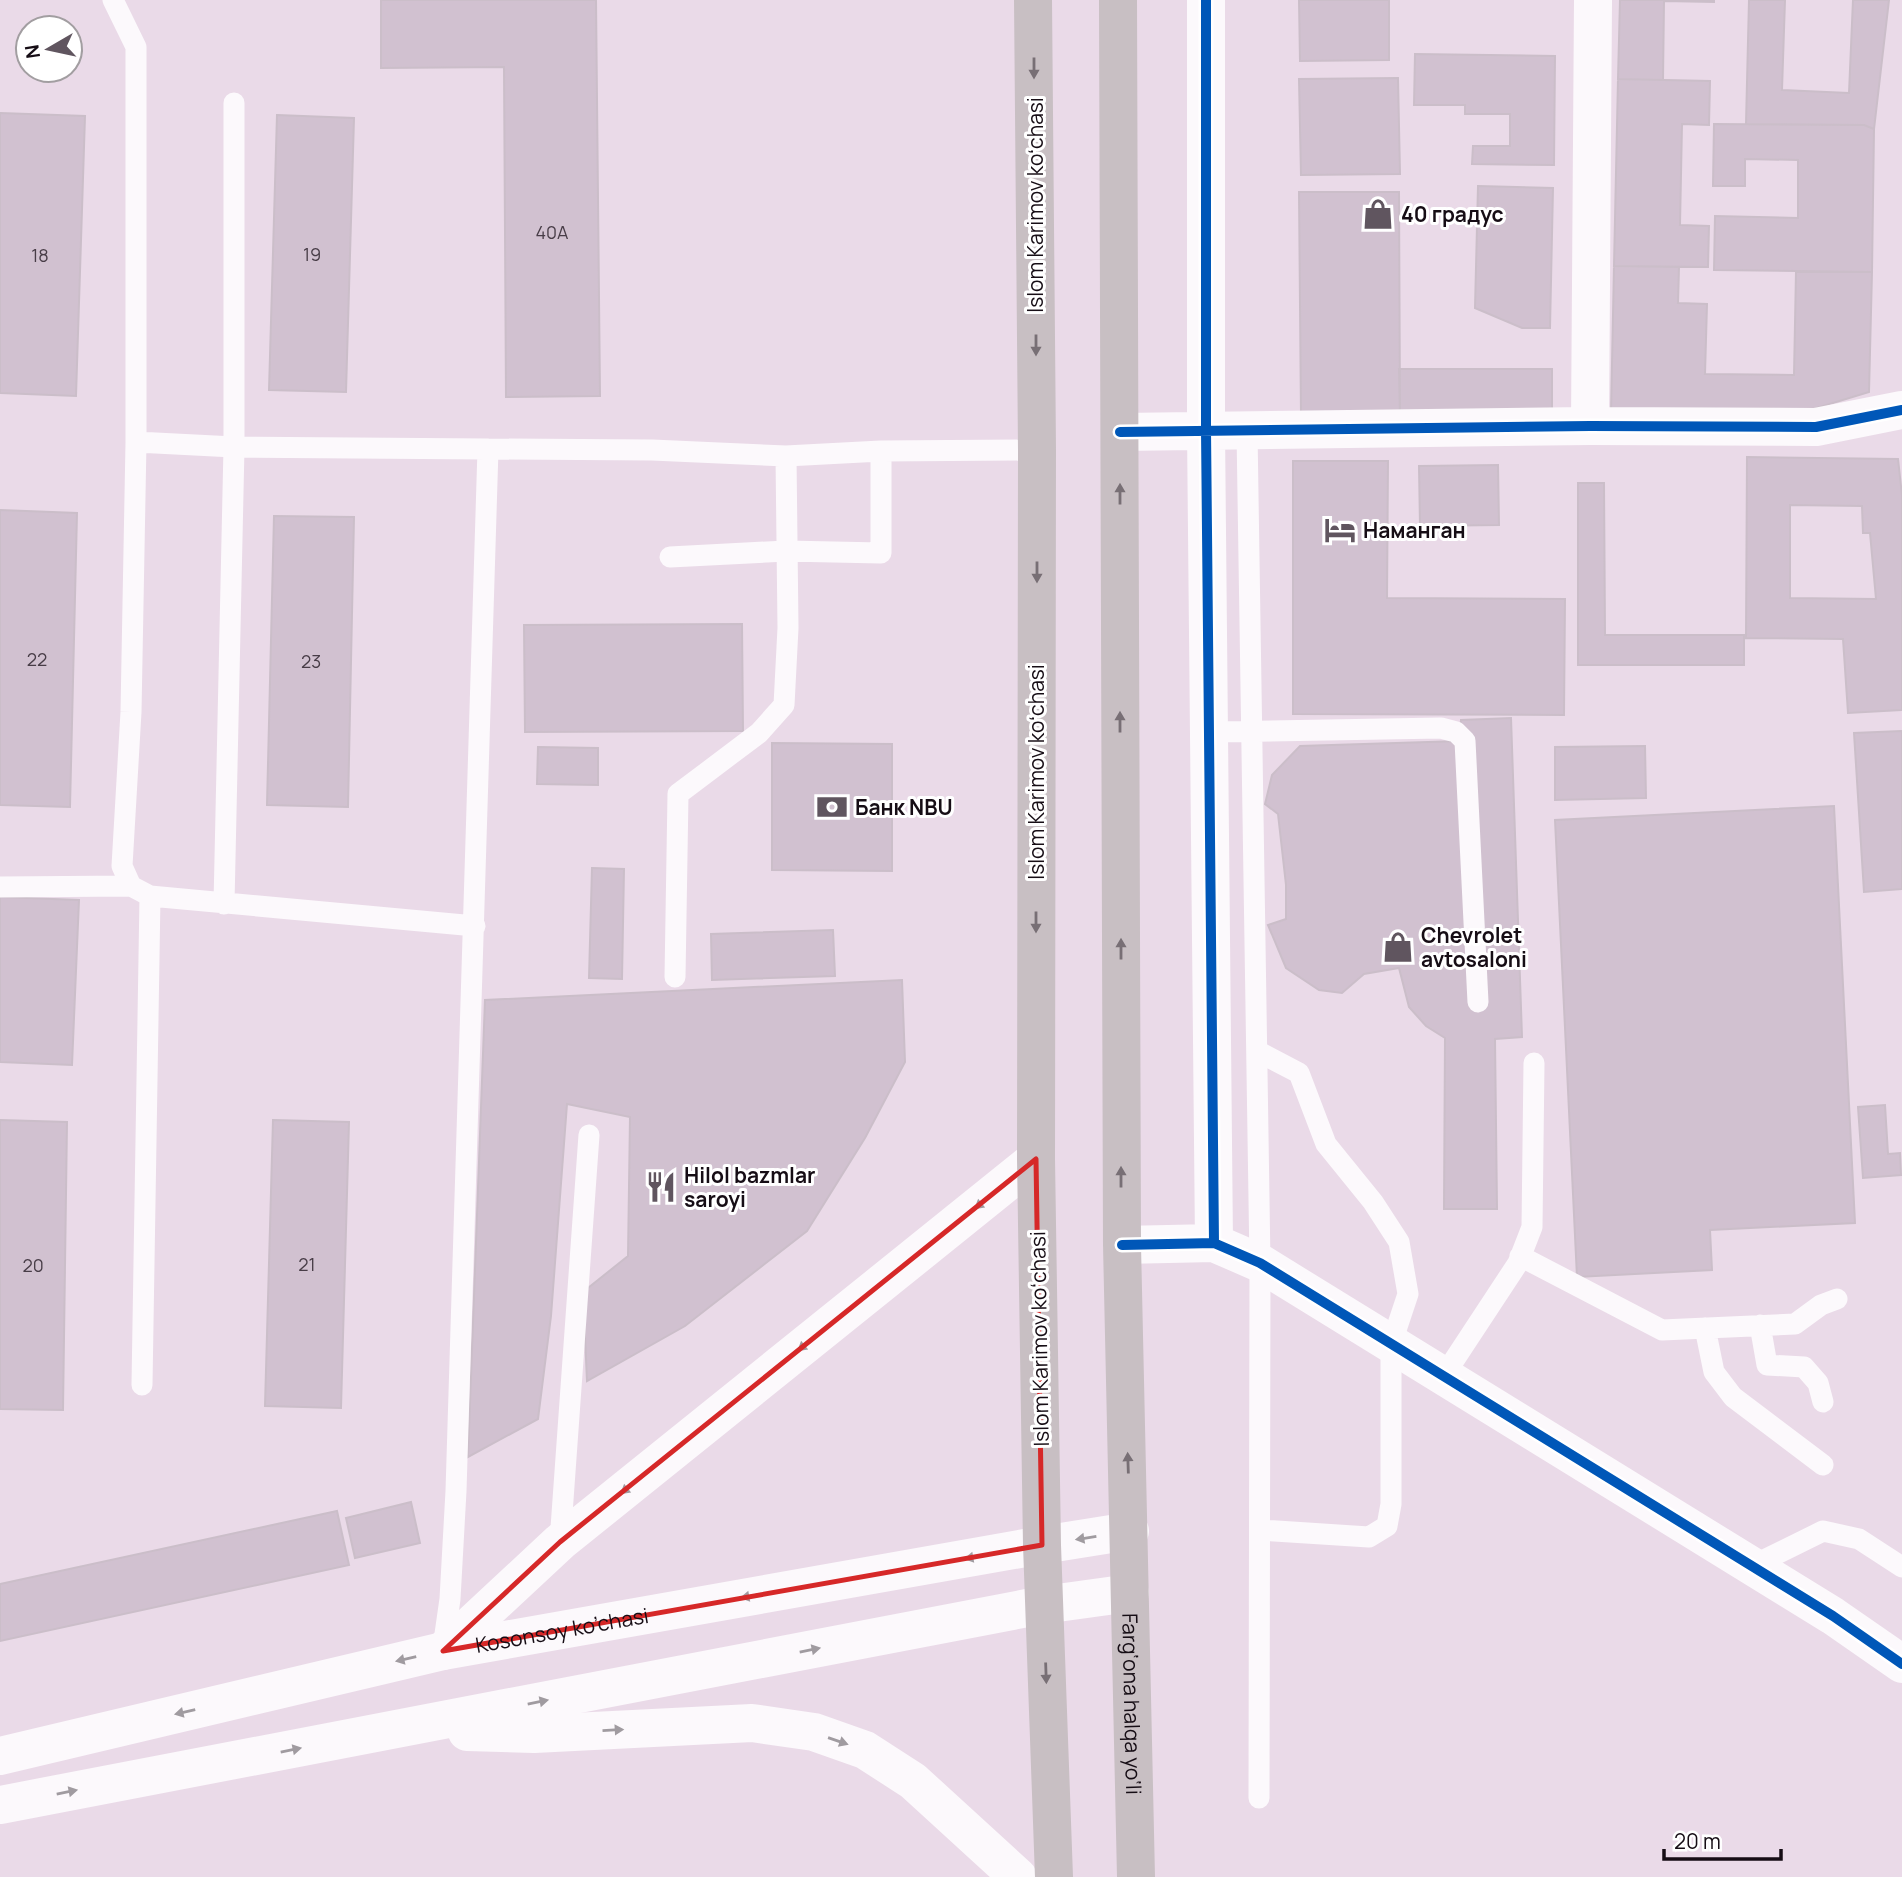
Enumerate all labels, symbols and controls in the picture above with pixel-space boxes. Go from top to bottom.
north arrow [14,14,84,84]
text: N [18,43,46,60]
one-way arrow [1028,57,1039,79]
street label: Islom Karimov koʻchasi [1021,97,1049,313]
shop icon: 40 градус [1361,197,1395,231]
place label: 40 градус [1401,200,1504,228]
house number: 40A [536,220,569,244]
house number: 19 [303,242,321,266]
house number: 18 [31,243,49,267]
one-way arrow [1030,334,1042,356]
one-way arrow [1114,483,1126,505]
hotel icon: Наманган [1323,513,1357,547]
place label: Наманган [1363,516,1466,544]
one-way arrow [1031,561,1043,583]
house number: 22 [27,647,47,671]
house number: 23 [301,649,321,673]
street label: Islom Karimov koʻchasi [1022,664,1050,880]
one-way arrow [1114,710,1126,732]
bank icon: Банк NBU [815,790,849,824]
place label: Банк NBU [855,793,953,821]
one-way arrow [1030,911,1042,933]
place label: Chevrolet avtosaloni [1421,921,1527,973]
shop icon: Chevrolet avtosaloni [1381,930,1415,964]
one-way arrow [1115,938,1127,960]
place label: Hilol bazmlar saroyi [684,1161,815,1213]
one-way arrow [1115,1165,1127,1187]
restaurant icon: Hilol bazmlar saroyi [644,1170,678,1204]
one-way arrow [974,1194,992,1209]
street label: Islom Karimov koʻchasi [1023,1231,1055,1447]
house number: 21 [298,1252,316,1276]
house number: 20 [22,1253,44,1277]
one-way arrow [797,1337,815,1352]
one-way arrow [1122,1452,1133,1474]
one-way arrow [620,1480,638,1495]
one-way arrow [1075,1533,1097,1544]
one-way arrow [964,1551,986,1562]
one-way arrow [739,1591,761,1602]
street label: Kosonsoy ko’chasi [473,1601,651,1659]
street label: Farg‘ona halqa yo‘li [1116,1613,1148,1795]
one-way arrow [799,1645,821,1656]
one-way arrow [395,1654,417,1665]
one-way arrow [1041,1663,1052,1685]
one-way arrow [527,1697,549,1708]
one-way arrow [174,1707,196,1718]
one-way arrow [602,1724,624,1735]
one-way arrow [828,1736,849,1747]
one-way arrow [280,1744,302,1755]
one-way arrow [56,1787,78,1798]
scale bar [1664,1818,1781,1862]
text: 20 m [1674,1827,1721,1855]

